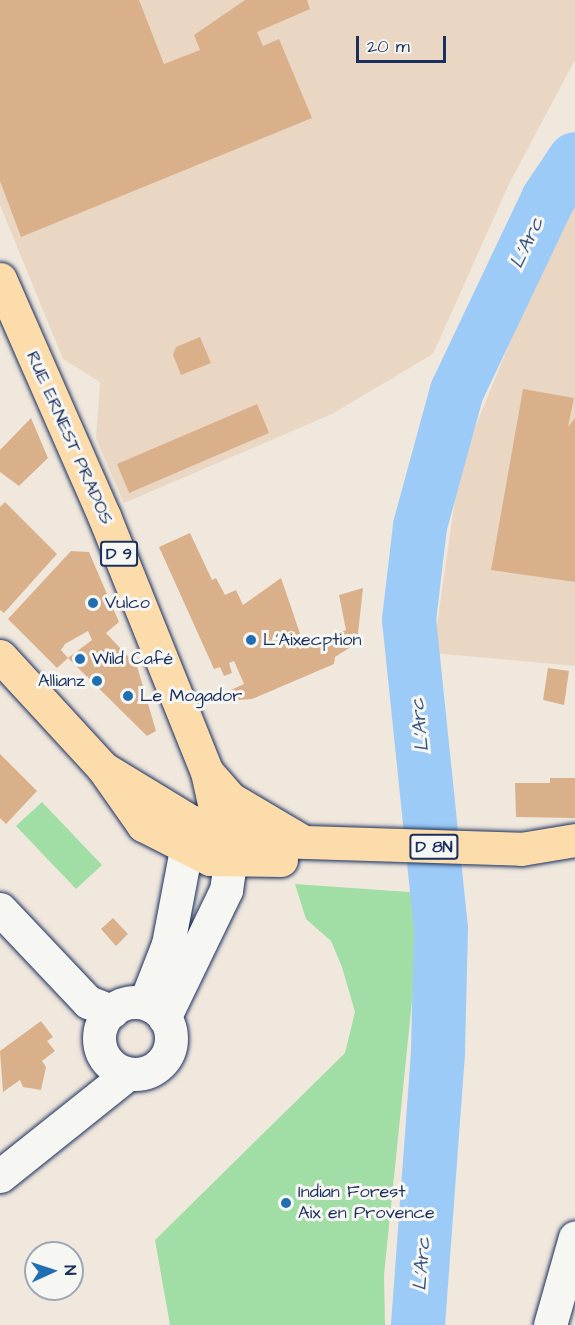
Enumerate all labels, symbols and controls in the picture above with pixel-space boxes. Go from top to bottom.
scale bar [359,24,449,62]
text: 20 m [367,34,410,59]
water label: L'Arc [505,214,549,272]
street label: RUE ERNEST PRADOS [21,348,117,528]
road number: D 9 [100,541,138,567]
place label: Vulco [105,592,150,614]
marker: Vulco [86,596,100,610]
place label: L'Aixecption [263,629,361,651]
marker: L'Aixecption [244,633,258,647]
place label: Wild Café [92,648,173,670]
marker: Wild Café [73,652,87,666]
place label: Allianz [38,670,85,692]
marker: Allianz [90,674,104,688]
place label: Le Mogador [140,685,242,707]
marker: Le Mogador [121,689,135,703]
water label: L'Arc [405,697,435,753]
road number: D 8N [408,834,460,860]
place label: Indian Forest Aix en Provence [298,1182,435,1224]
marker: Indian Forest Aix en Provence [279,1196,293,1210]
water label: L'Arc [408,1236,436,1292]
north arrow [24,1241,84,1301]
text: N [59,1265,81,1276]

